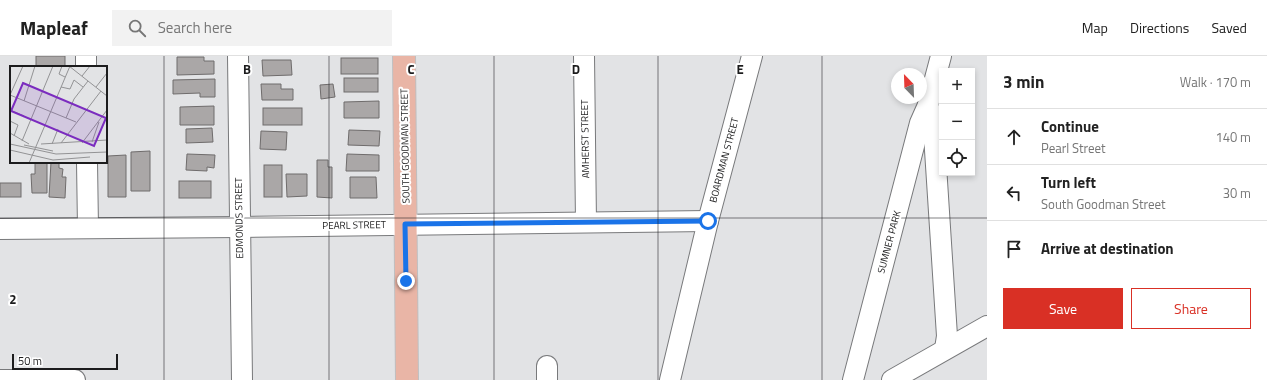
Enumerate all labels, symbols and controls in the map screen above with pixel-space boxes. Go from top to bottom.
search box [112,10,392,46]
text: Mapleaf [20,13,88,42]
text: Search here [158,16,232,39]
icon: search [126,17,148,39]
text: Map [1082,17,1108,38]
text: Directions [1130,17,1189,38]
text: Saved [1211,17,1247,38]
text: B [243,59,251,79]
text: C [407,59,415,79]
text: D [572,59,580,79]
text: E [736,59,744,79]
inset map [10,66,107,163]
north arrow [891,68,927,104]
map controls [939,68,975,176]
button: + [939,68,975,104]
text: 3 min [1003,69,1044,95]
text: Walk · 170 m [1180,72,1251,92]
street label: SOUTH GOODMAN STREET [396,88,414,204]
street label: AMHERST STREET [577,99,593,179]
button: − [939,104,975,140]
street label: BOARDMAN STREET [705,115,743,204]
text: Continue [1041,115,1099,138]
icon: ahead [1003,126,1025,148]
text: 140 m [1215,127,1251,147]
text: Pearl Street [1041,138,1106,158]
button: locate [939,140,975,176]
text: Turn left [1041,171,1096,194]
street label: EDMONDS STREET [231,177,247,259]
icon: left [1003,182,1025,204]
text: 30 m [1223,183,1251,203]
text: South Goodman Street [1041,194,1166,214]
street label: SUMNER PARK [873,209,905,275]
route start [699,212,717,230]
street label: PEARL STREET [322,217,387,233]
text: Arrive at destination [1041,237,1174,260]
icon: arrive [1003,238,1025,260]
route end [397,272,415,290]
button: Save [1003,288,1123,329]
button: Share [1131,288,1251,329]
text: 2 [9,289,17,309]
scale bar [12,352,118,371]
text: 50 m [18,353,42,369]

